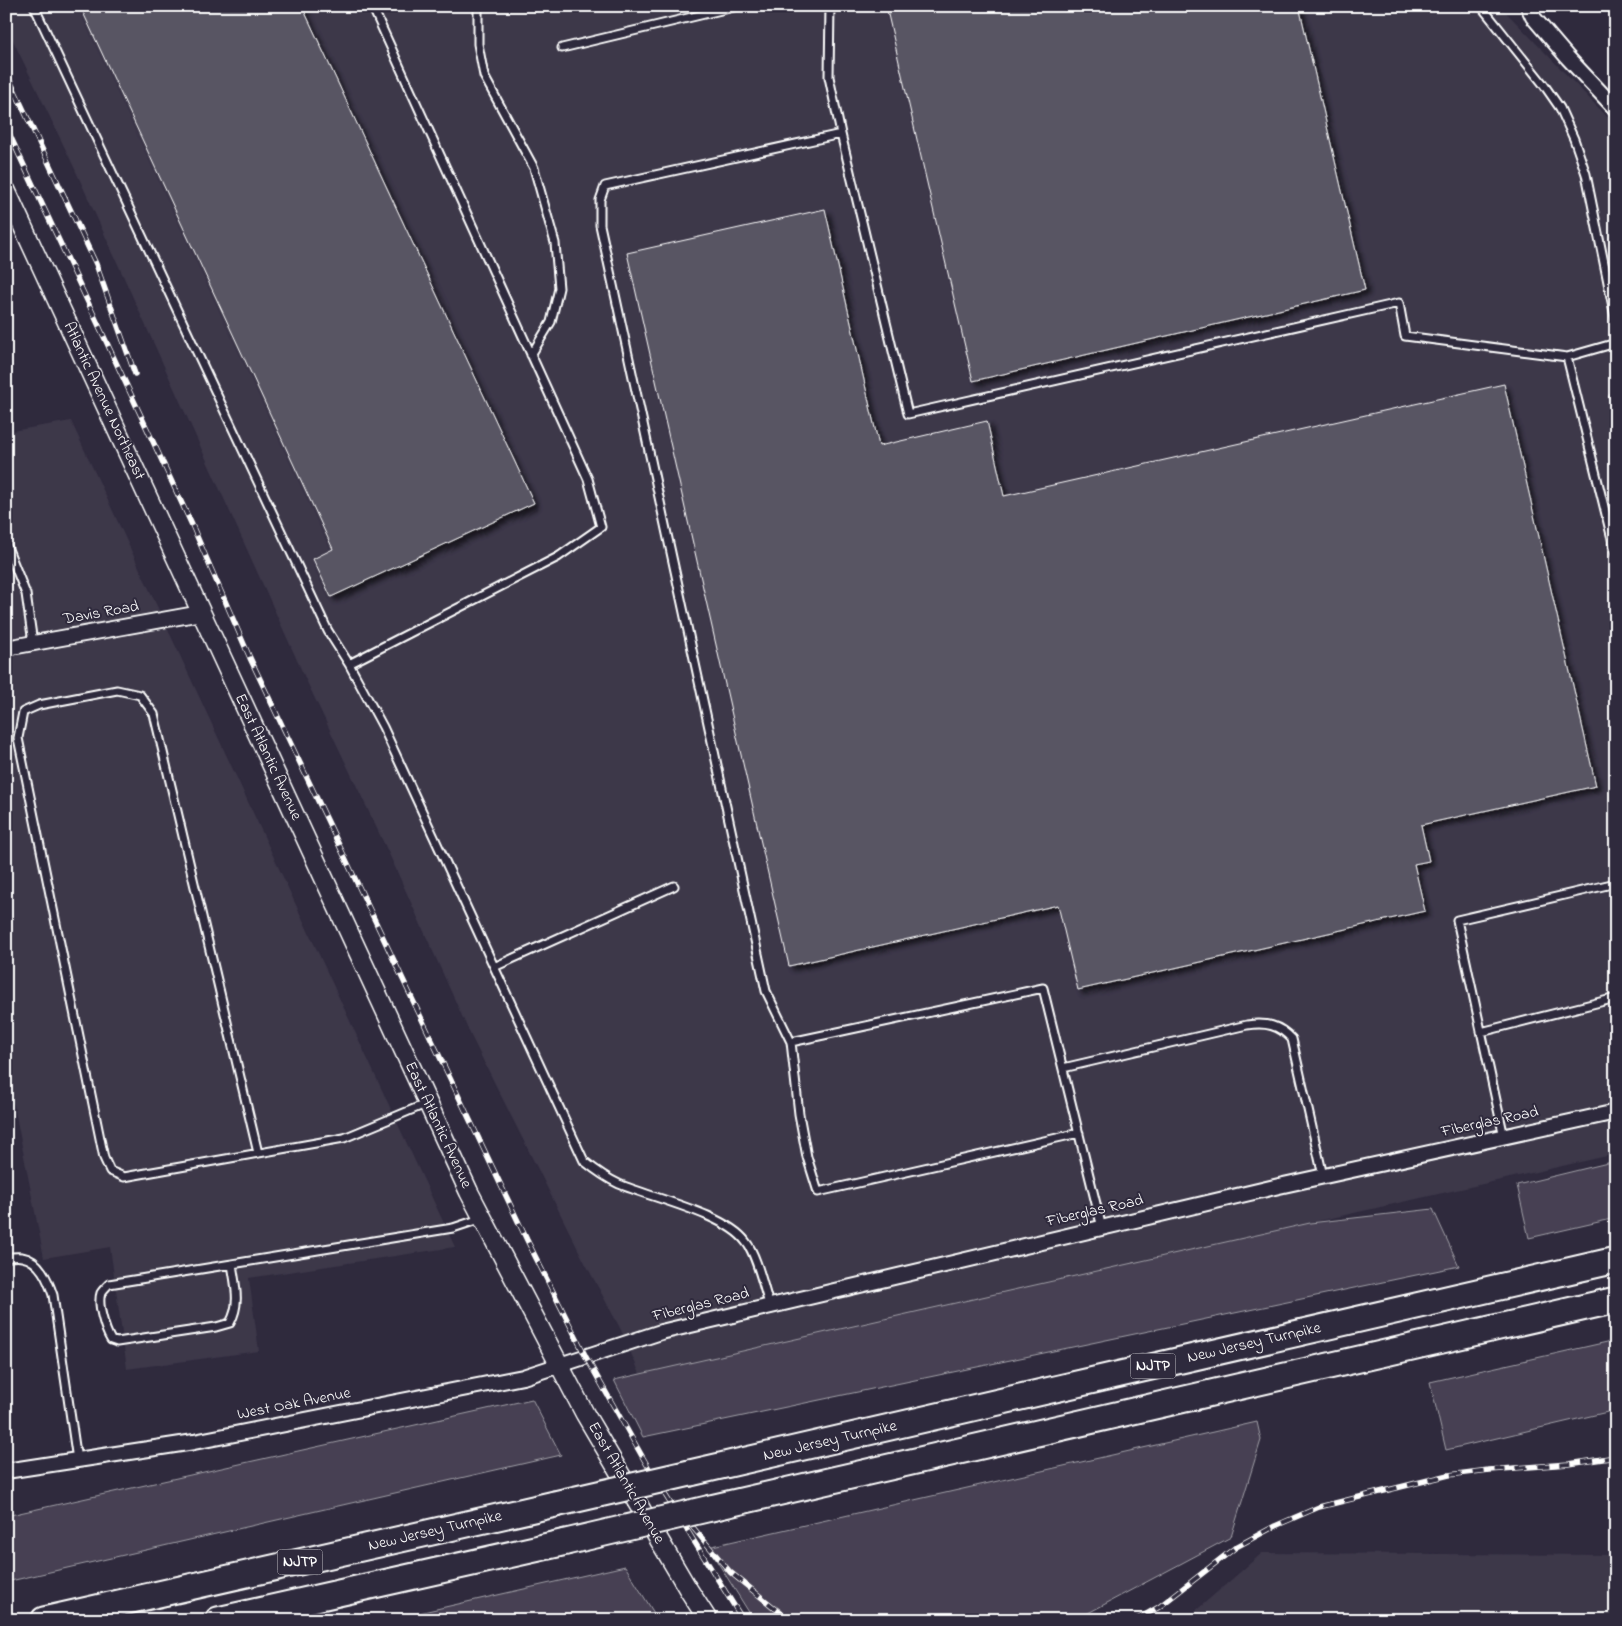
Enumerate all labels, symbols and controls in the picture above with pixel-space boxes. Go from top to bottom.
street label: Atlantic Avenue Northeast [57,318,151,485]
street label: Davis Road [60,595,141,632]
street label: East Atlantic Avenue [228,690,308,825]
street label: East Atlantic Avenue [398,1058,478,1193]
street label: Fiberglas Road [1438,1100,1541,1144]
street label: Fiberglas Road [1043,1188,1146,1234]
street label: Fiberglas Road [649,1281,752,1329]
street label: New Jersey Turnpike [1185,1316,1324,1370]
road number: NJTP [1130,1354,1176,1378]
street label: West Oak Avenue [235,1381,354,1427]
street label: New Jersey Turnpike [761,1414,900,1468]
street label: East Atlantic Avenue [581,1417,671,1549]
street label: New Jersey Turnpike [366,1504,505,1558]
road number: NJTP [278,1550,322,1574]

